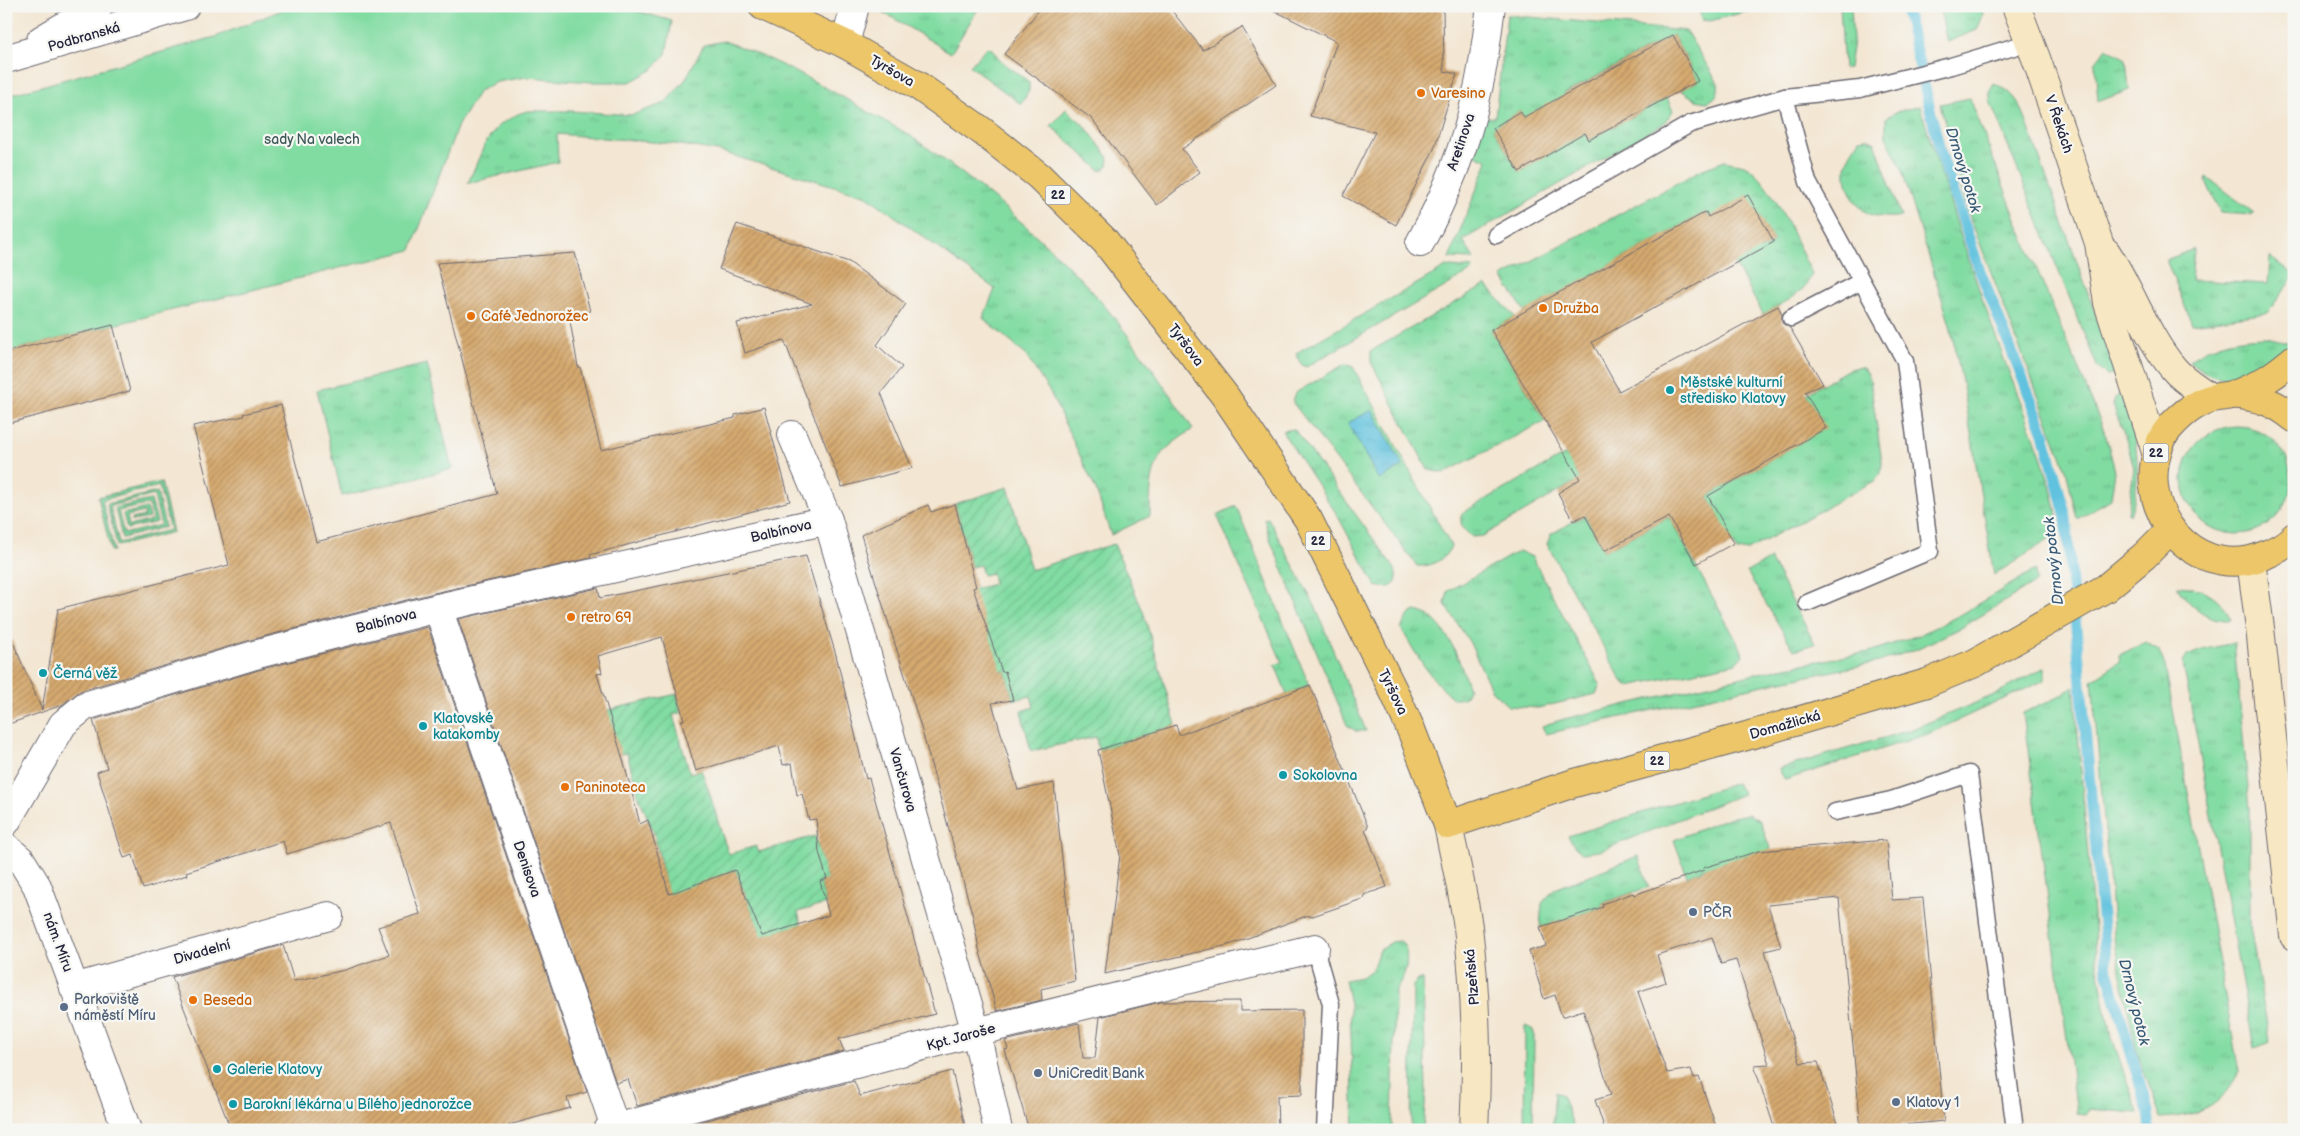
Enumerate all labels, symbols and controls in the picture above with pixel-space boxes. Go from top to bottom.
street label: Podbranská [46,19,122,55]
street label: Tyršova [867,51,917,91]
place label: Varesino [1431,85,1486,102]
marker: Varesino [1415,87,1427,99]
street label: V Řekách [2041,92,2078,156]
street label: Aretinova [1443,111,1479,173]
water label: Drnový potok [1941,125,1985,216]
park label: sady Na valech [264,131,360,148]
road number: 22 [1046,186,1070,204]
place label: Družba [1553,300,1599,317]
marker: Družba [1537,302,1549,314]
place label: Café Jednorožec [481,308,589,325]
marker: Café Jednorožec [465,310,477,322]
street label: Tyršova [1165,320,1208,370]
place label: Městské kulturní středisko Klatovy [1680,374,1786,407]
marker: Městské kulturní středisko Klatovy [1664,384,1676,396]
road number: 22 [2144,443,2168,462]
water label: Drnový potok [2040,515,2068,606]
street label: Balbínova [749,516,813,546]
road number: 22 [1306,532,1330,550]
street label: Balbínova [354,605,418,637]
place label: retro 69 [581,609,632,626]
marker: retro 69 [565,611,577,623]
place label: Černá věž [53,664,118,682]
street label: Tyršova [1375,666,1411,718]
marker: Černá věž [37,667,49,679]
street label: Domažlická [1748,707,1822,743]
place label: Klatovské katakomby [433,710,500,743]
marker: Klatovské katakomby [417,720,429,732]
street label: Vančurova [886,746,920,814]
road number: 22 [1644,751,1670,770]
place label: Sokolovna [1293,767,1358,784]
marker: Sokolovna [1277,769,1289,781]
place label: Paninoteca [575,779,646,796]
marker: Paninoteca [559,781,571,793]
street label: Denisova [509,838,545,900]
place label: PČR [1703,903,1732,921]
marker: PČR [1687,906,1699,918]
street label: nám. Míru [39,910,77,974]
street label: Divadelní [172,936,233,968]
street label: Plzeňská [1461,948,1483,1006]
water label: Drnový potok [2114,957,2154,1048]
place label: Parkoviště náměstí Míru [74,991,156,1024]
place label: Beseda [203,992,252,1009]
marker: Beseda [187,994,199,1006]
marker: Parkoviště náměstí Míru [58,1001,70,1013]
street label: Kpt. Jaroše [925,1020,997,1054]
place label: Galerie Klatovy [227,1061,323,1078]
marker: Galerie Klatovy [211,1063,223,1075]
place label: UniCredit Bank [1048,1065,1144,1082]
marker: UniCredit Bank [1032,1067,1044,1079]
place label: Klatovy 1 [1906,1094,1959,1111]
place label: Barokní lékárna u Bílého jednorožce [243,1096,472,1113]
marker: Klatovy 1 [1890,1096,1902,1108]
marker: Barokní lékárna u Bílého jednorožce [227,1098,239,1110]

